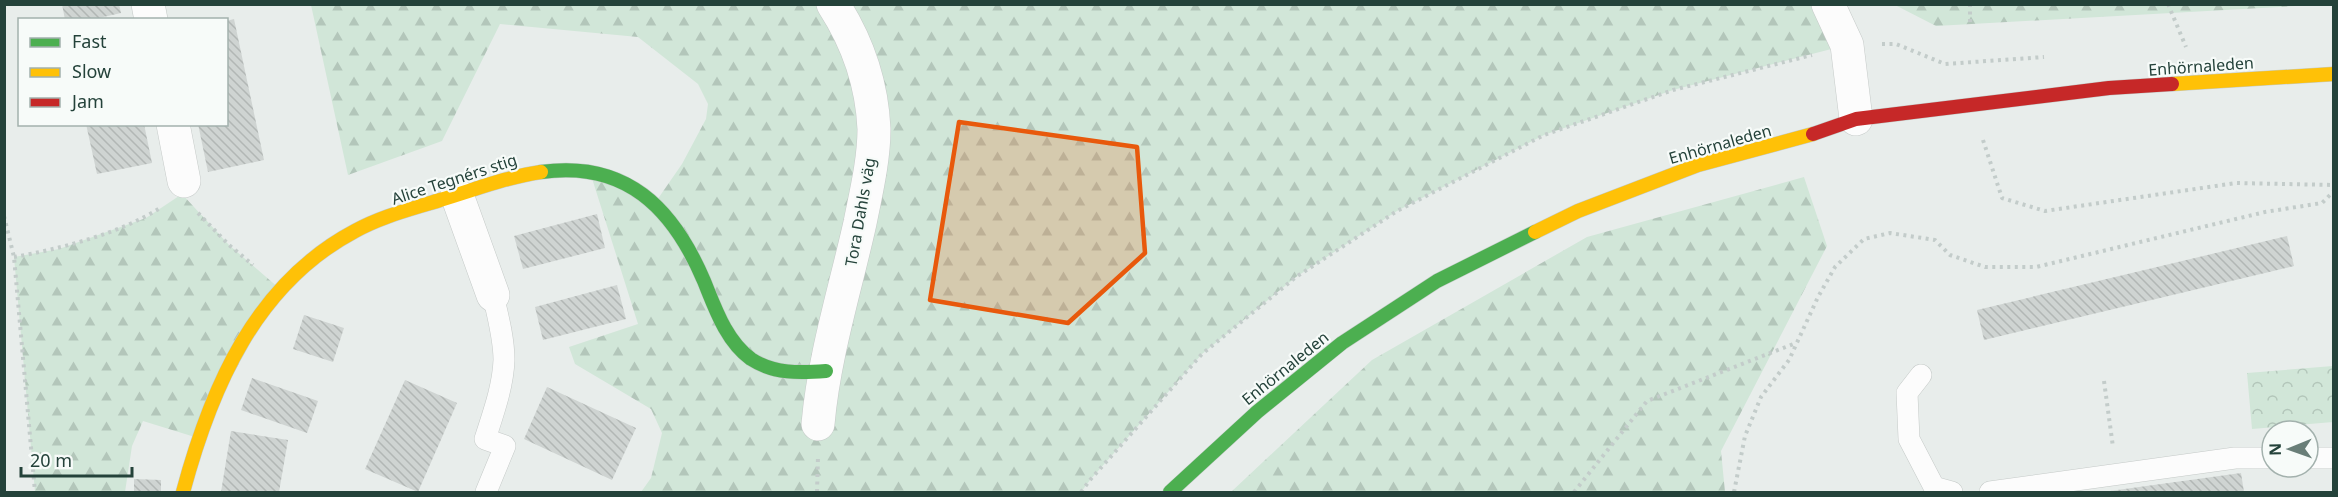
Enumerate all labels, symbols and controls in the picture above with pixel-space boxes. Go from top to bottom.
legend [18,18,228,126]
text: Fast [72,29,107,53]
street label: Enhörnaleden [2147,51,2255,81]
text: Slow [72,59,111,83]
text: Jam [70,89,104,113]
street label: Enhörnaleden [1666,119,1774,169]
street label: Alice Tegnérs stig [388,148,520,210]
street label: Tora Dahls väg [840,156,880,268]
street label: Enhörnaleden [1237,326,1333,410]
north arrow [2260,419,2320,479]
scale bar [21,440,132,478]
text: N [2264,443,2286,456]
text: 20 m [30,448,72,472]

